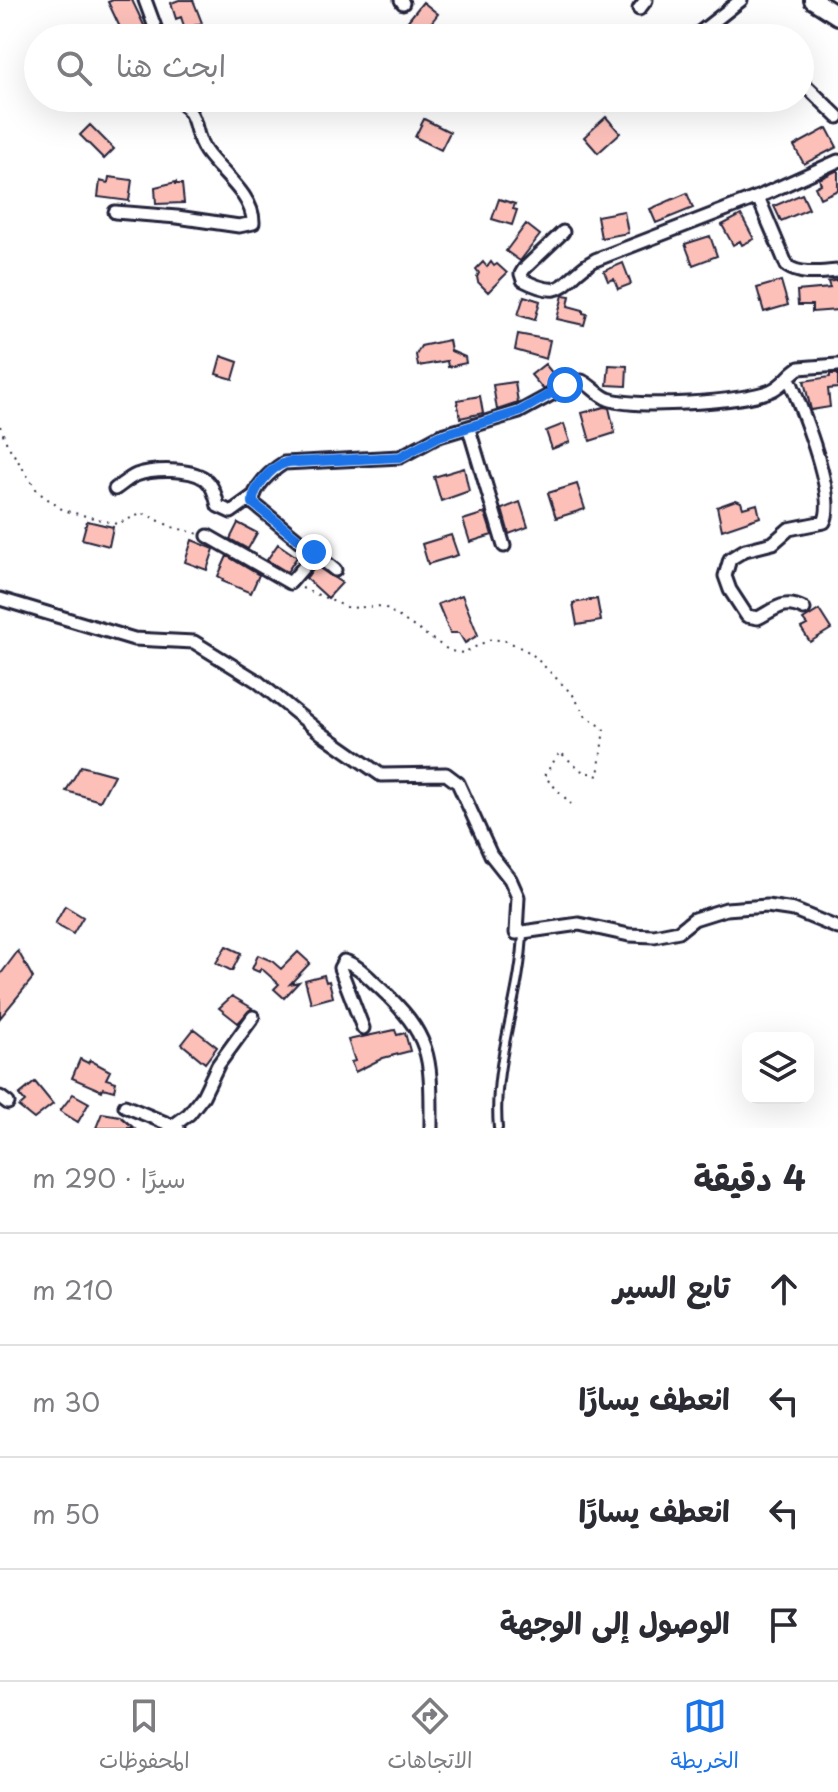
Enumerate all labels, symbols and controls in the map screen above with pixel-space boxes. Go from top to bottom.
search box [24,24,814,112]
text: ابحث هنا [116,42,226,87]
icon: search [52,46,96,90]
route start [547,367,583,403]
route end [296,534,332,570]
map controls [742,1032,814,1104]
button: layers [742,1032,814,1104]
text: 4 دقيقة [693,1151,806,1203]
text: سيرًا · 290 m [32,1158,186,1197]
text: تابع السير [613,1263,730,1308]
icon: ahead [762,1267,806,1311]
text: 210 m [32,1270,113,1309]
text: انعطف يسارًا [579,1375,730,1420]
icon: left [762,1379,806,1423]
text: 30 m [32,1382,100,1421]
text: انعطف يسارًا [579,1487,730,1532]
icon: left [762,1491,806,1535]
text: 50 m [32,1494,100,1533]
text: الوصول إلى الوجهة [500,1599,730,1644]
icon: arrive [762,1603,806,1647]
tab: المحفوظات [99,1694,190,1780]
tab: الاتجاهات [387,1694,472,1780]
tab: الخريطة [670,1694,739,1780]

